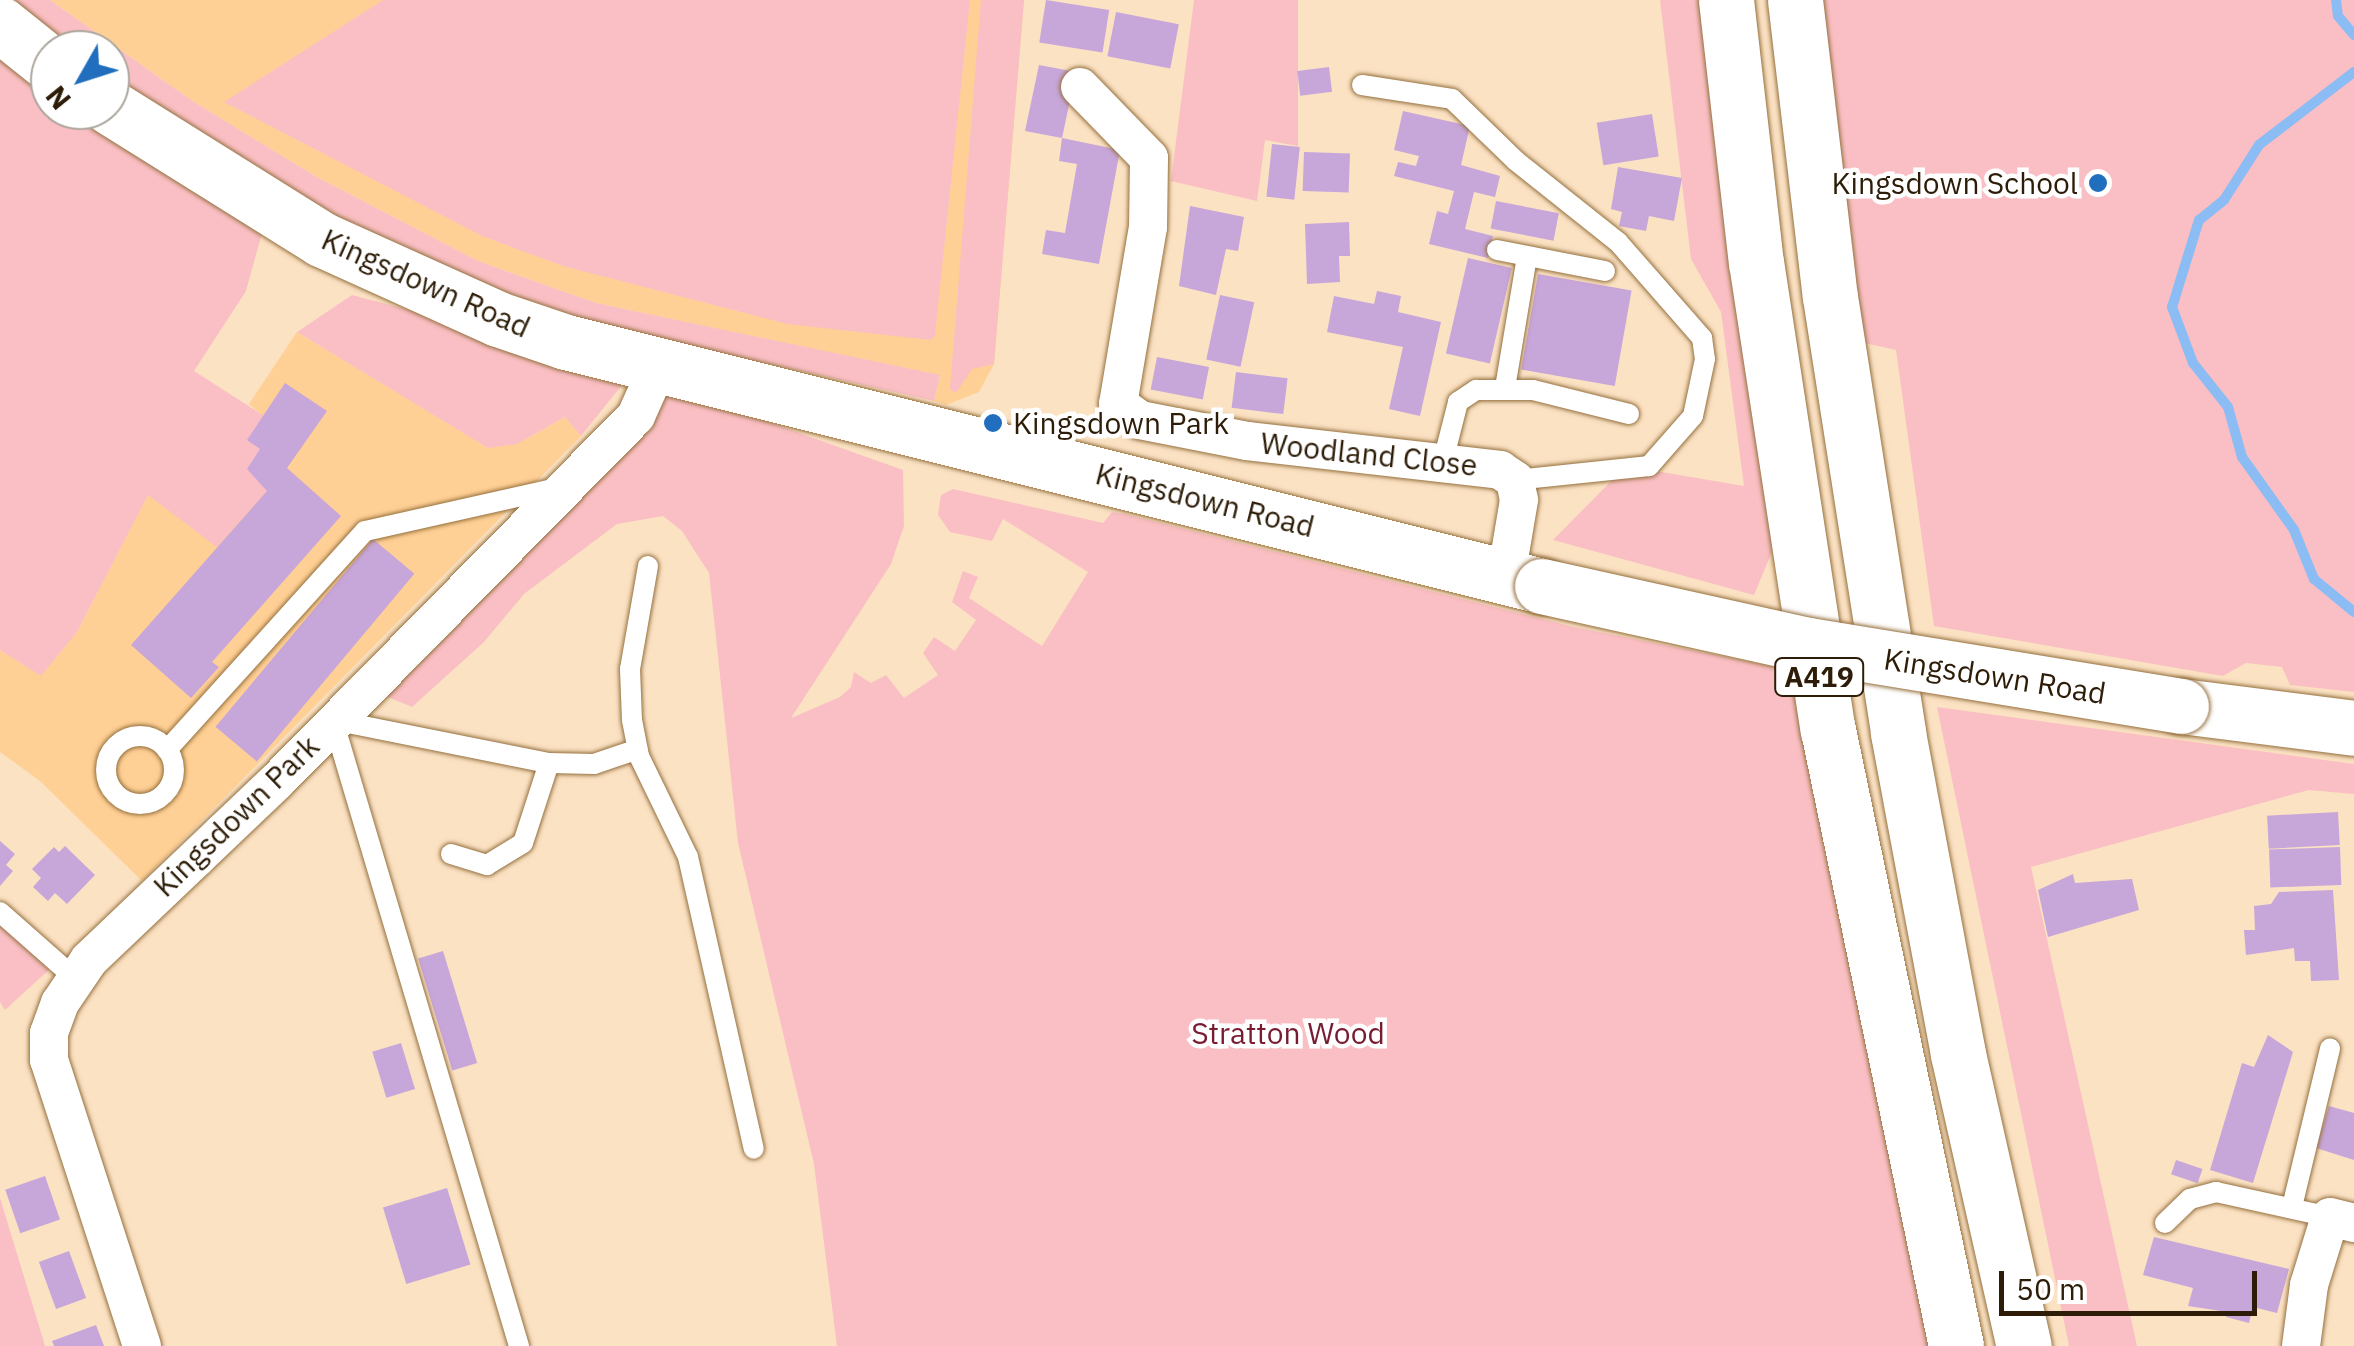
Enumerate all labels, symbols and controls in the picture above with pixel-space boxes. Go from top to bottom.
north arrow [30,30,130,130]
text: N [37,78,79,117]
place label: Kingsdown School [1831,165,2078,201]
marker: Kingsdown School [2087,172,2109,194]
street label: Kingsdown Road [316,221,536,345]
place label: Kingsdown Park [1013,405,1229,441]
marker: Kingsdown Park [982,412,1004,434]
street label: Woodland Close [1259,425,1479,483]
street label: Kingsdown Road [1092,455,1318,545]
street label: Kingsdown Road [1881,641,2109,711]
road number: A419 [1774,654,1864,700]
street label: Kingsdown Park [146,728,326,904]
park label: Stratton Wood [1191,1015,1385,1051]
scale bar [2004,1251,2262,1313]
text: 50 m [2016,1269,2085,1308]

